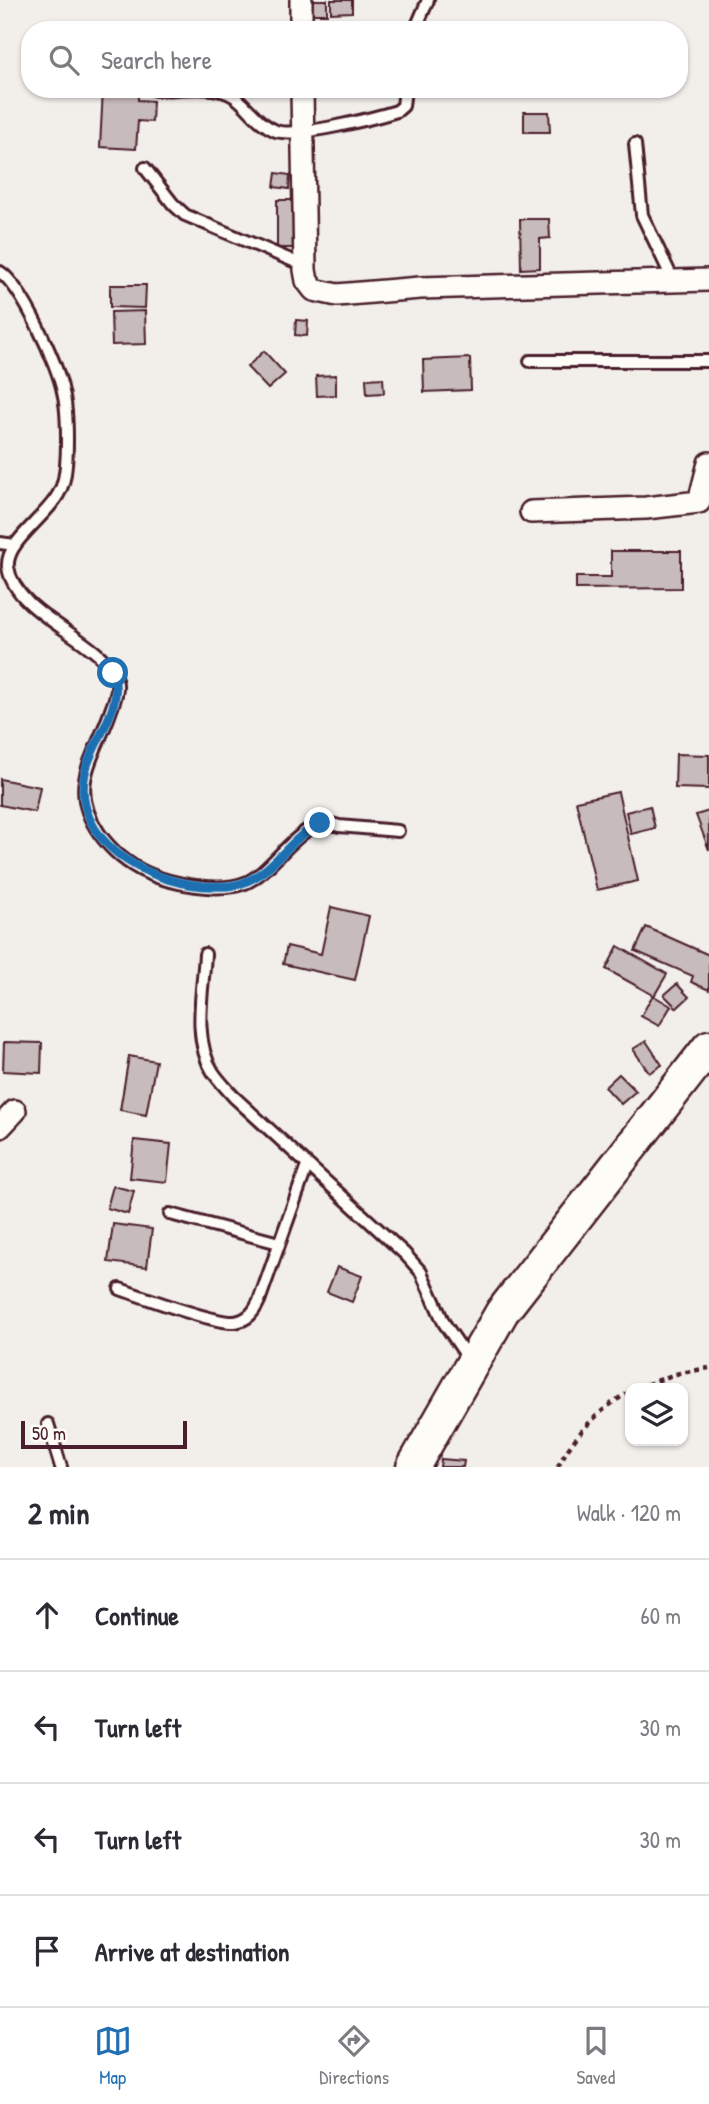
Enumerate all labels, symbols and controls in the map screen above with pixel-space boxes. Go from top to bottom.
search box [21,21,688,98]
icon: search [45,41,83,79]
text: Search here [101,42,212,77]
route start [97,657,128,688]
route end [304,807,335,838]
map controls [625,1383,688,1446]
button: layers [625,1383,688,1446]
scale bar [21,1418,187,1450]
text: 50 m [32,1420,66,1446]
text: 2 min [28,1493,90,1533]
text: Walk · 120 m [577,1497,681,1528]
icon: ahead [28,1596,66,1634]
text: Continue [95,1598,179,1633]
text: 60 m [641,1600,681,1631]
icon: left [28,1708,66,1746]
text: Turn left [95,1710,181,1745]
text: 30 m [639,1712,681,1743]
icon: left [28,1820,66,1858]
text: Turn left [95,1822,181,1857]
text: 30 m [639,1824,681,1855]
icon: arrive [28,1932,66,1970]
text: Arrive at destination [95,1934,290,1969]
tab: Map [94,2022,132,2090]
tab: Directions [319,2022,389,2090]
tab: Saved [577,2022,615,2090]

